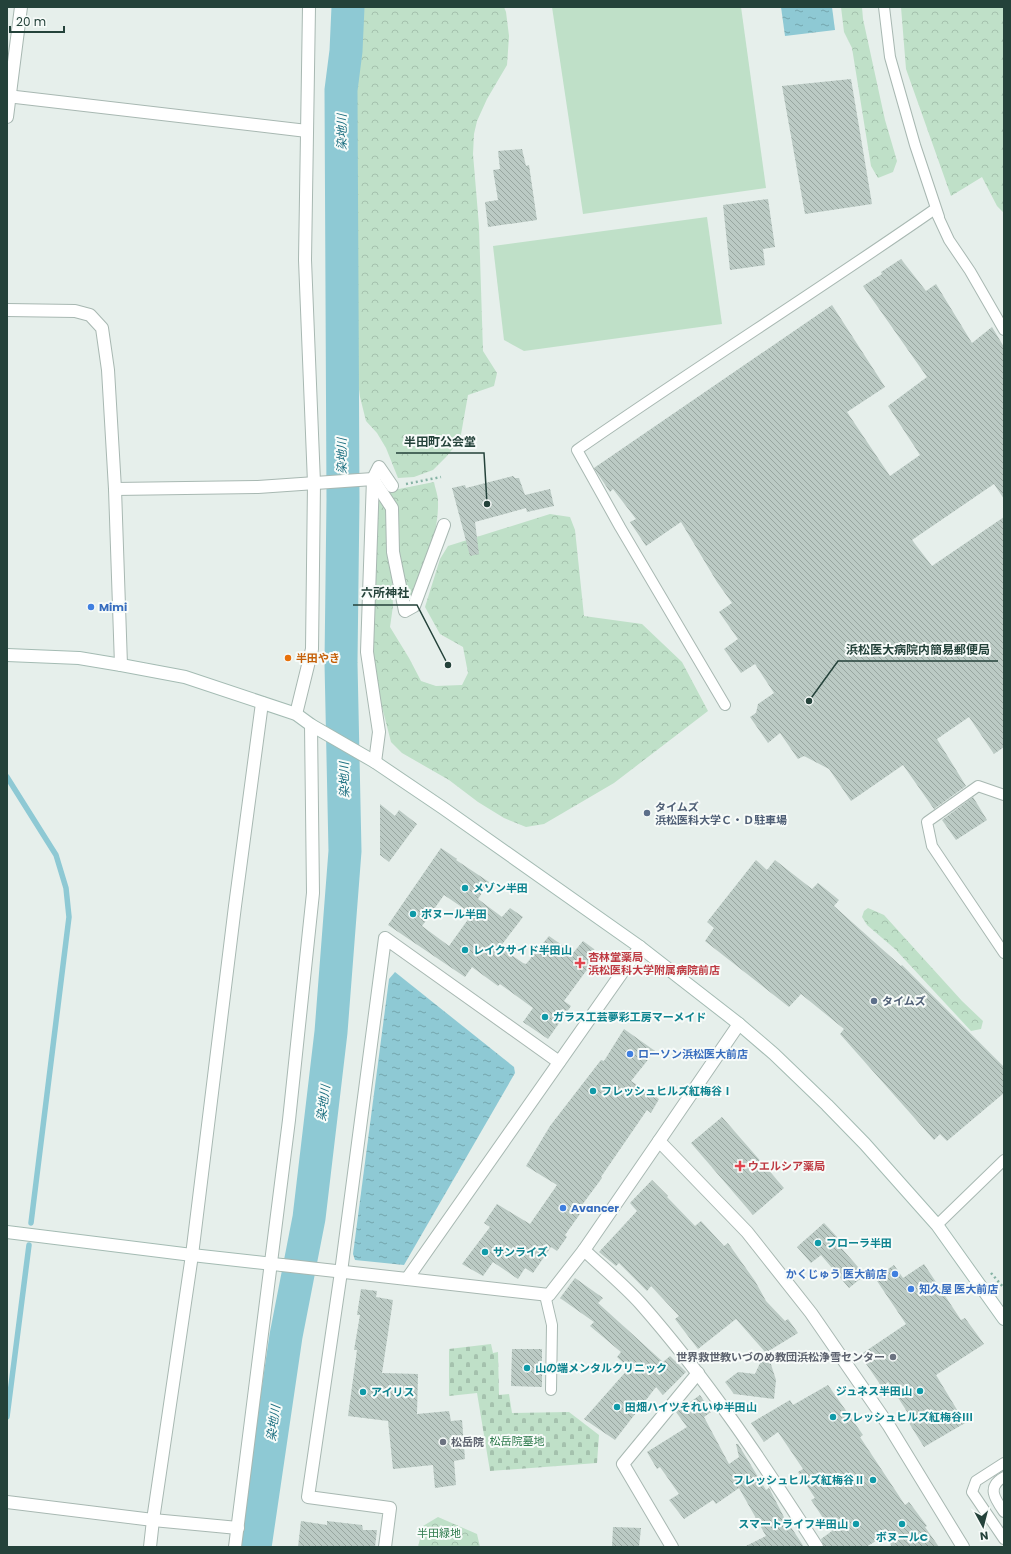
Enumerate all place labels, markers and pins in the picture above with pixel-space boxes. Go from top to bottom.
callout: 半田町公会堂 [396,429,484,453]
callout: 六所神社 [353,581,417,605]
place label: Mimi [99,599,127,615]
marker: Mimi [86,602,96,612]
callout: 浜松医大病院内簡易郵便局 [838,637,998,661]
place label: 半田やき [296,650,340,666]
marker: 半田やき [283,653,293,663]
place label: タイムズ 浜松医科大学Ｃ・Ｄ駐車場 [655,799,787,828]
marker: タイムズ 浜松医科大学Ｃ・Ｄ駐車場 [642,808,652,818]
place label: メゾン半田 [473,880,528,896]
marker: メゾン半田 [460,883,470,893]
place label: ポヌール半田 [421,906,487,922]
marker: ポヌール半田 [408,909,418,919]
place label: レイクサイド半田山 [473,942,572,958]
marker: レイクサイド半田山 [460,945,470,955]
place label: 杏林堂薬局 浜松医科大学附属病院前店 [588,949,720,978]
marker: 杏林堂薬局 浜松医科大学附属病院前店 [575,958,585,968]
place label: タイムズ [882,993,926,1009]
marker: タイムズ [869,996,879,1006]
place label: ガラス工芸夢彩工房マーメイド [553,1009,706,1025]
marker: ガラス工芸夢彩工房マーメイド [540,1012,550,1022]
place label: ローソン浜松医大前店 [638,1046,748,1062]
marker: ローソン浜松医大前店 [625,1049,635,1059]
place label: フレッシュヒルズ紅梅谷Ⅰ [601,1083,733,1099]
marker: フレッシュヒルズ紅梅谷Ⅰ [588,1086,598,1096]
place label: ウエルシア薬局 [748,1158,825,1174]
marker: ウエルシア薬局 [735,1161,745,1171]
place label: Avancer [571,1200,619,1216]
marker: Avancer [558,1203,568,1213]
place label: フローラ半田 [826,1235,892,1251]
marker: フローラ半田 [813,1238,823,1248]
place label: サンライズ [493,1244,548,1260]
marker: サンライズ [480,1247,490,1257]
place label: かくじゅう 医大前店 [786,1266,887,1282]
marker: かくじゅう 医大前店 [890,1269,900,1279]
place label: 知久屋 医大前店 [919,1281,998,1297]
marker: 知久屋 医大前店 [906,1284,916,1294]
place label: 世界救世教いづのめ教団浜松浄雪センター [676,1349,885,1365]
marker: 世界救世教いづのめ教団浜松浄雪センター [888,1352,898,1362]
place label: 山の端メンタルクリニック [535,1360,667,1376]
marker: 山の端メンタルクリニック [522,1363,532,1373]
place label: ジュネス半田山 [836,1383,912,1399]
place label: アイリス [371,1384,414,1400]
marker: ジュネス半田山 [915,1386,925,1396]
marker: アイリス [358,1387,368,1397]
place label: 田畑ハイツそれいゆ半田山 [625,1399,757,1415]
marker: 田畑ハイツそれいゆ半田山 [612,1402,622,1412]
place label: フレッシュヒルズ紅梅谷Ⅲ [841,1409,973,1425]
marker: フレッシュヒルズ紅梅谷Ⅲ [828,1412,838,1422]
place label: 松岳院 [451,1434,484,1450]
marker: 松岳院 [438,1437,448,1447]
place label: フレッシュヒルズ紅梅谷Ⅱ [733,1472,865,1488]
marker: フレッシュヒルズ紅梅谷Ⅱ [868,1475,878,1485]
place label: スマートライフ半田山 [738,1516,848,1532]
marker: スマートライフ半田山 [851,1519,861,1529]
marker: ボヌールC [897,1519,907,1529]
place label: ボヌールC [876,1529,928,1545]

